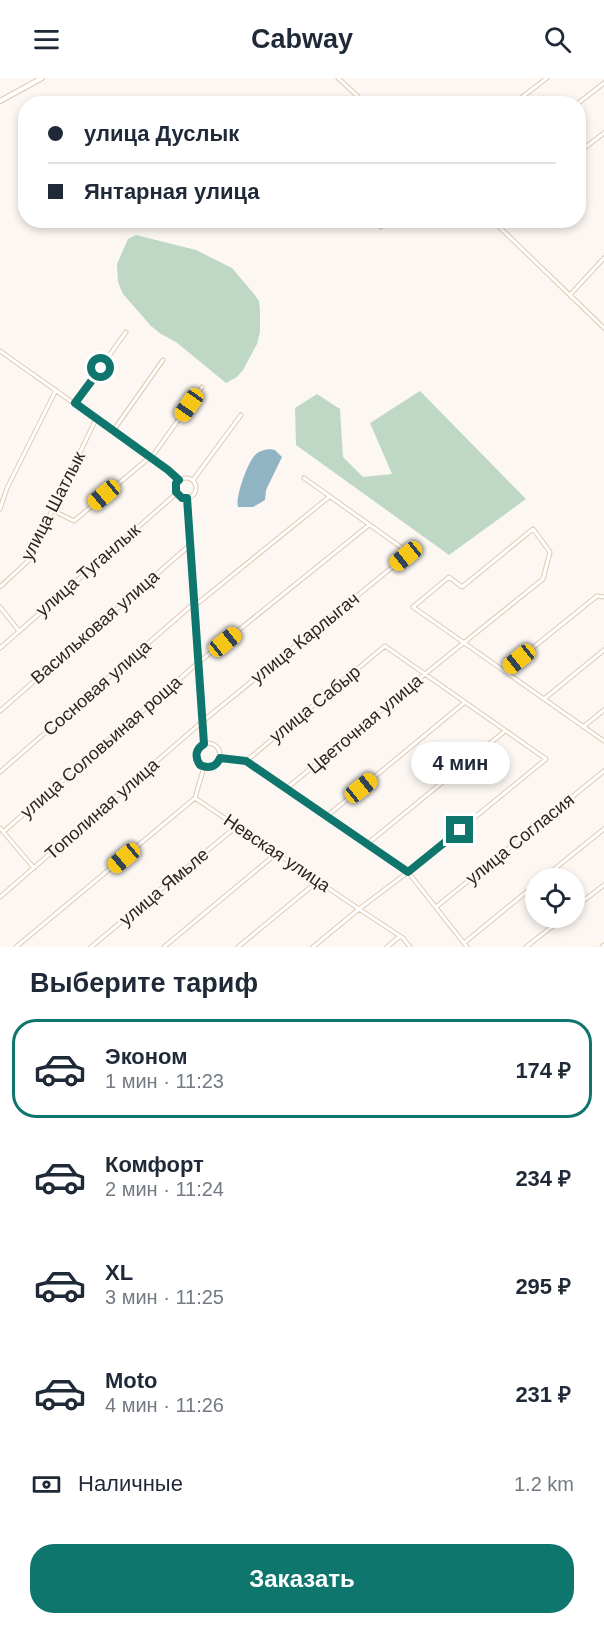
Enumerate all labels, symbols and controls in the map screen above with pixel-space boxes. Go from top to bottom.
icon: menu [30,23,63,56]
icon: search [541,23,574,56]
text: Cabway [251,24,353,54]
text: улица Дуслык [84,121,239,146]
text: Янтарная улица [84,179,260,204]
route start [87,354,114,381]
car [171,385,207,425]
street label: улица Шатлык [17,448,89,564]
car [84,477,124,513]
street label: улица Туганлык [32,519,144,620]
car [386,538,426,574]
street label: Васильковая улица [27,565,164,688]
street label: улица Карлыгач [247,588,363,688]
car [205,624,245,660]
street label: Сосновая улица [39,635,155,740]
car [499,641,539,677]
street label: улица Сабыр [266,661,364,747]
street label: Цветочная улица [304,670,427,778]
street label: улица Соловьиная роща [17,671,186,822]
callout: 4 мин [410,743,510,785]
text: 4 мин [433,752,488,774]
street label: Тополиная улица [41,754,164,864]
car [341,770,381,806]
street label: улица Согласия [462,789,578,889]
street label: Невская улица [220,810,335,896]
route end [446,816,473,843]
car [104,840,144,876]
street label: улица Ямьле [116,844,212,930]
map controls [525,868,585,928]
button: locate [525,868,585,928]
text: Выберите тариф [30,968,258,998]
icon: car [33,1042,87,1096]
text: Эконом [105,1044,188,1069]
text: 174 ₽ [515,1058,571,1083]
text: 1 мин · 11:23 [105,1070,224,1092]
icon: car [33,1150,87,1204]
text: Комфорт [105,1152,204,1177]
text: 234 ₽ [515,1166,571,1191]
text: 2 мин · 11:24 [105,1178,224,1200]
icon: car [33,1258,87,1312]
text: XL [105,1260,133,1285]
text: 295 ₽ [515,1274,571,1299]
text: 3 мин · 11:25 [105,1286,224,1308]
icon: car [33,1366,87,1420]
text: Moto [105,1368,158,1393]
text: 231 ₽ [515,1382,571,1407]
text: 4 мин · 11:26 [105,1394,224,1416]
icon: cash [30,1468,63,1501]
text: Наличные [78,1471,183,1496]
text: 1.2 km [514,1473,574,1495]
button: Заказать [30,1544,574,1613]

